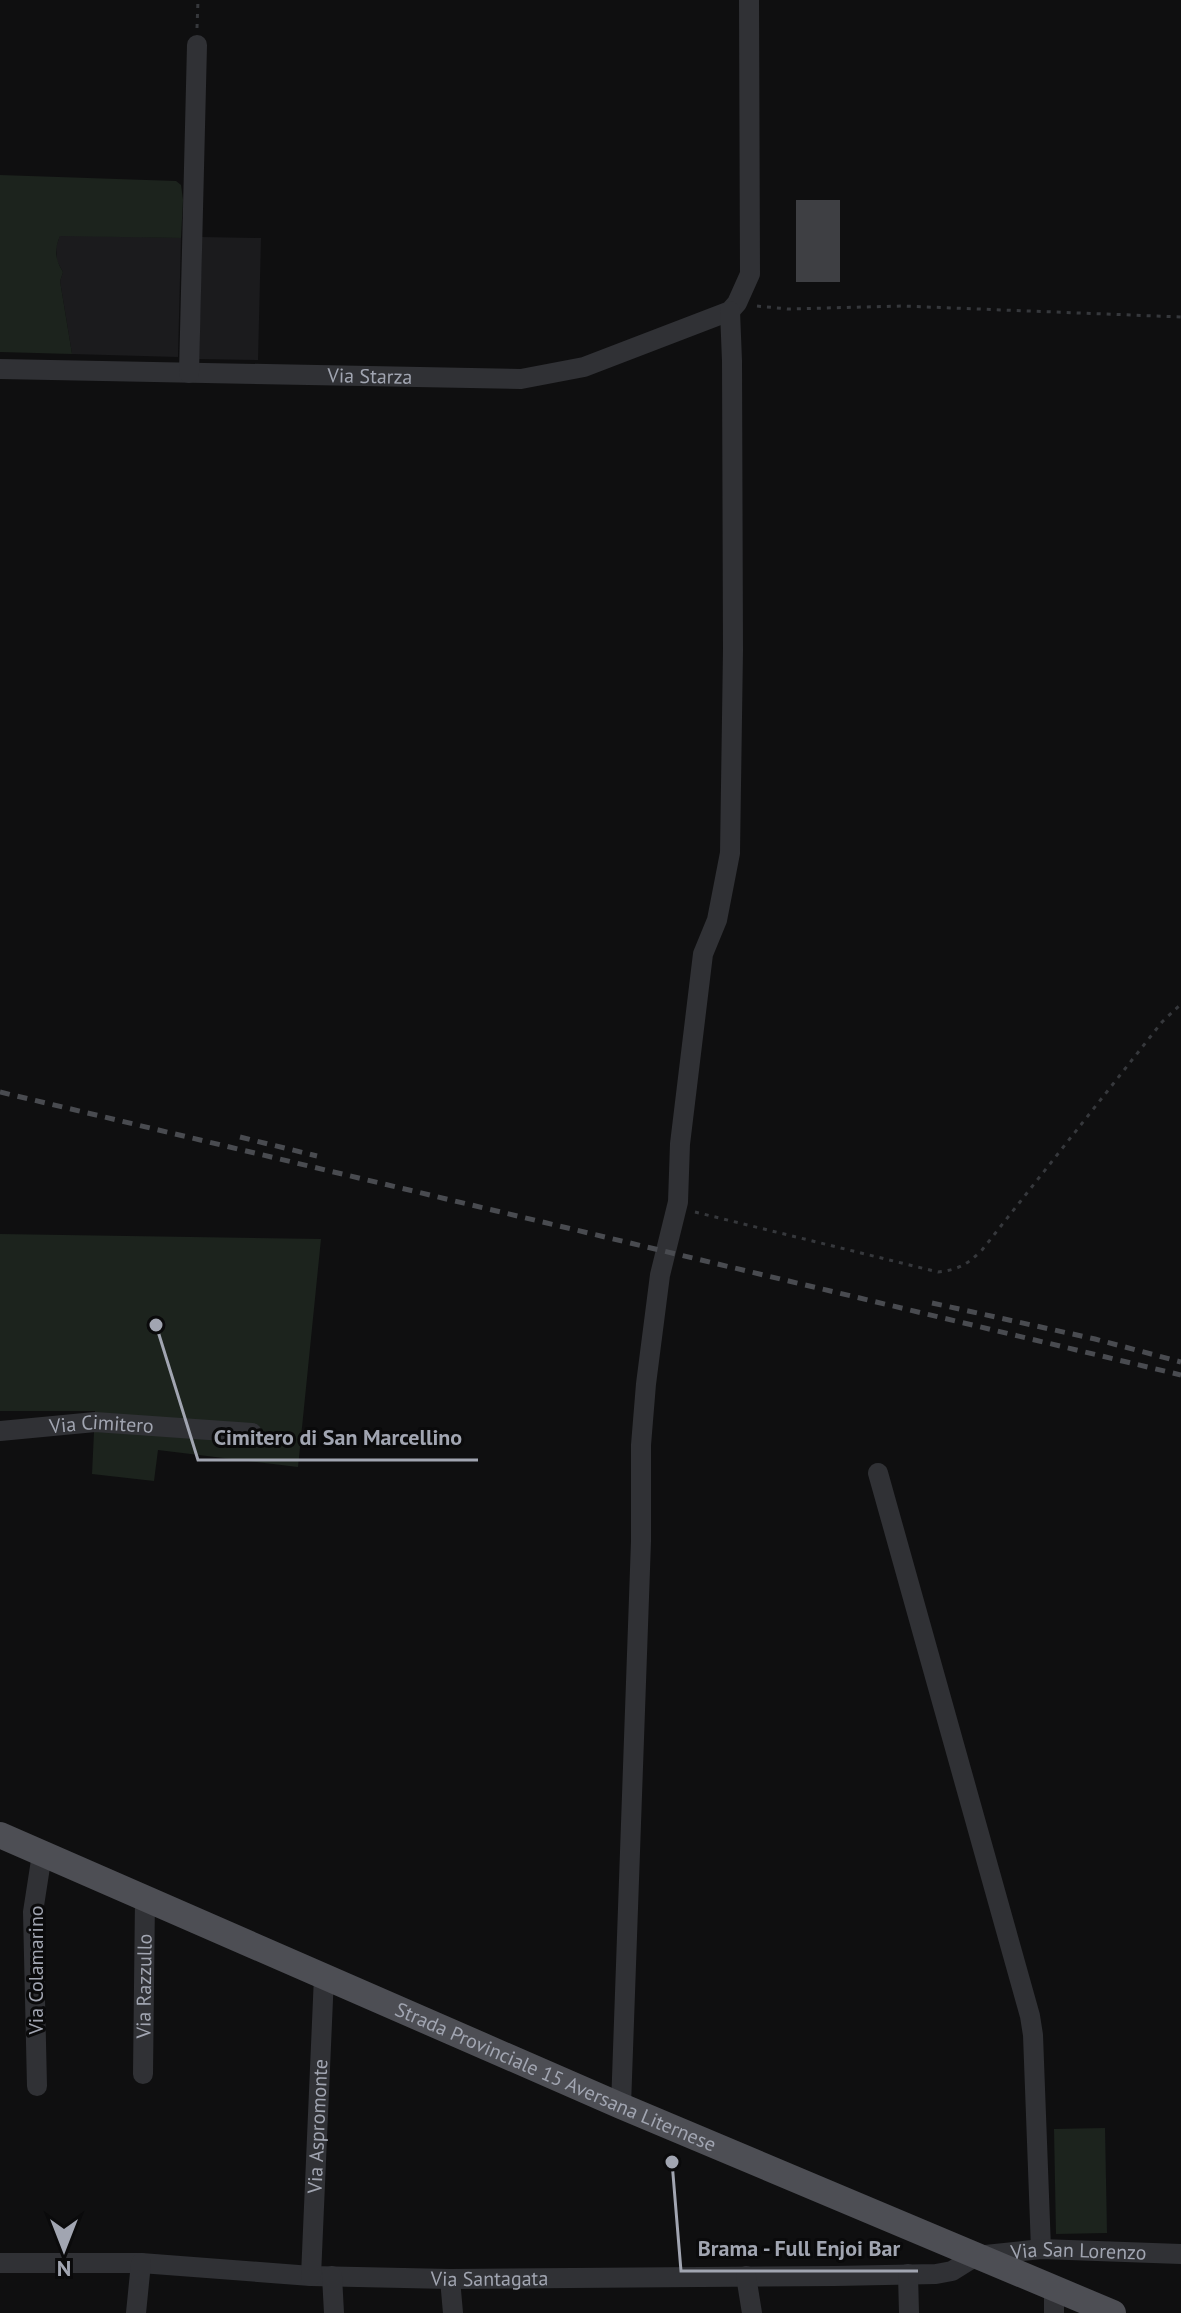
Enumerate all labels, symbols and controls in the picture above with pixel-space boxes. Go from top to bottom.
street label: Via Starza [326,362,413,390]
street label: Via Cimitero [47,1409,155,1439]
callout: Cimitero di San Marcellino [198,1414,478,1460]
text: Cimitero di San Marcellino [214,1423,462,1451]
street label: Via Colamarino [23,1905,49,2036]
street label: Via Razzullo [130,1933,158,2040]
street label: Strada Provinciale 15 Aversana Liternese [391,1996,720,2158]
street label: Via Aspromonte [302,2058,333,2195]
north arrow [24,2209,104,2289]
callout: Brama - Full Enjoi Bar [681,2225,918,2271]
text: Brama - Full Enjoi Bar [698,2234,900,2262]
street label: Via San Lorenzo [1008,2236,1147,2266]
text: N [57,2255,71,2283]
street label: Via Santagata [429,2265,548,2292]

